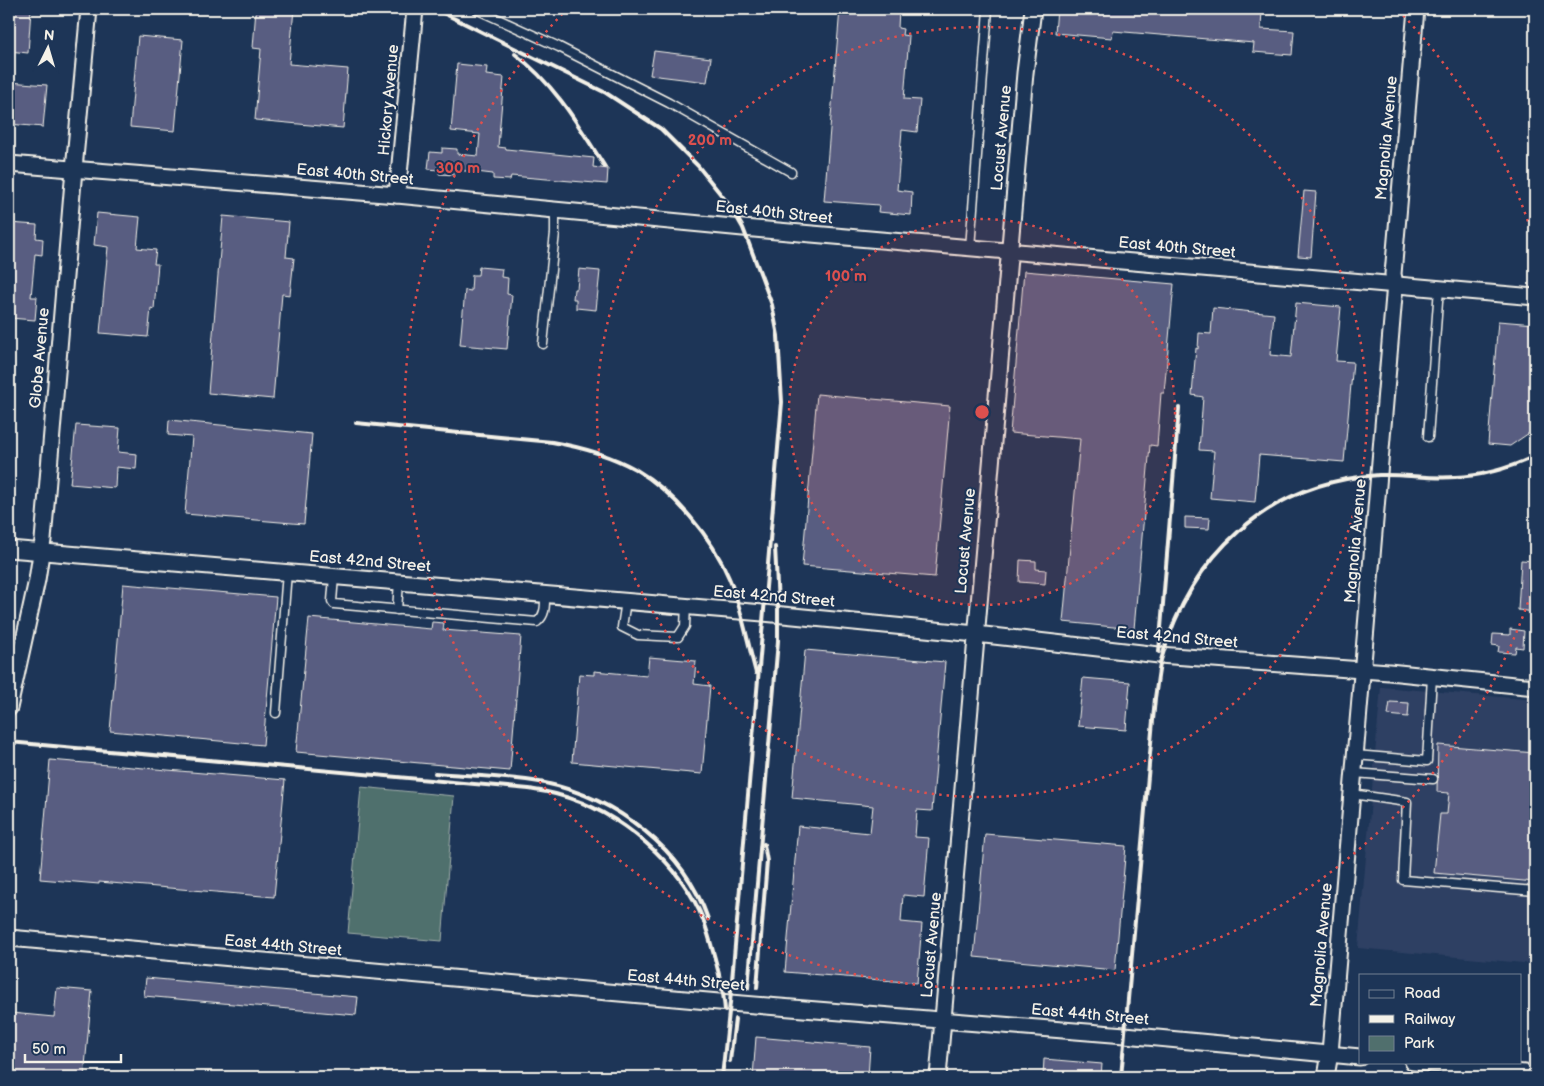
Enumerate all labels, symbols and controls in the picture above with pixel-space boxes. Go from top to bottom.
north arrow [22,22,72,72]
text: N [43,27,55,44]
street label: Hickory Avenue [375,43,403,156]
street label: Magnolia Avenue [1372,75,1402,201]
street label: Locust Avenue [988,84,1016,192]
text: 200 m [688,131,732,150]
text: 300 m [436,159,480,178]
street label: East 40th Street [296,160,414,190]
street label: East 40th Street [715,197,834,229]
street label: East 40th Street [1118,233,1236,263]
text: 100 m [825,267,867,286]
street label: Globe Avenue [26,306,54,409]
centre of rings [973,403,991,421]
street label: Magnolia Avenue [1341,478,1371,604]
street label: Locust Avenue [952,487,980,595]
street label: East 42nd Street [308,547,432,577]
street label: East 42nd Street [712,582,836,612]
street label: East 42nd Street [1115,623,1239,653]
street label: Magnolia Avenue [1307,882,1337,1008]
street label: Locust Avenue [918,891,946,999]
street label: East 44th Street [223,931,343,961]
street label: East 44th Street [626,966,746,996]
legend [1359,974,1522,1064]
text: Road [1404,984,1440,1003]
street label: East 44th Street [1030,1000,1150,1030]
text: Railway [1404,1010,1455,1029]
scale bar [25,1031,121,1063]
text: Park [1404,1034,1435,1053]
text: 50 m [32,1040,66,1059]

